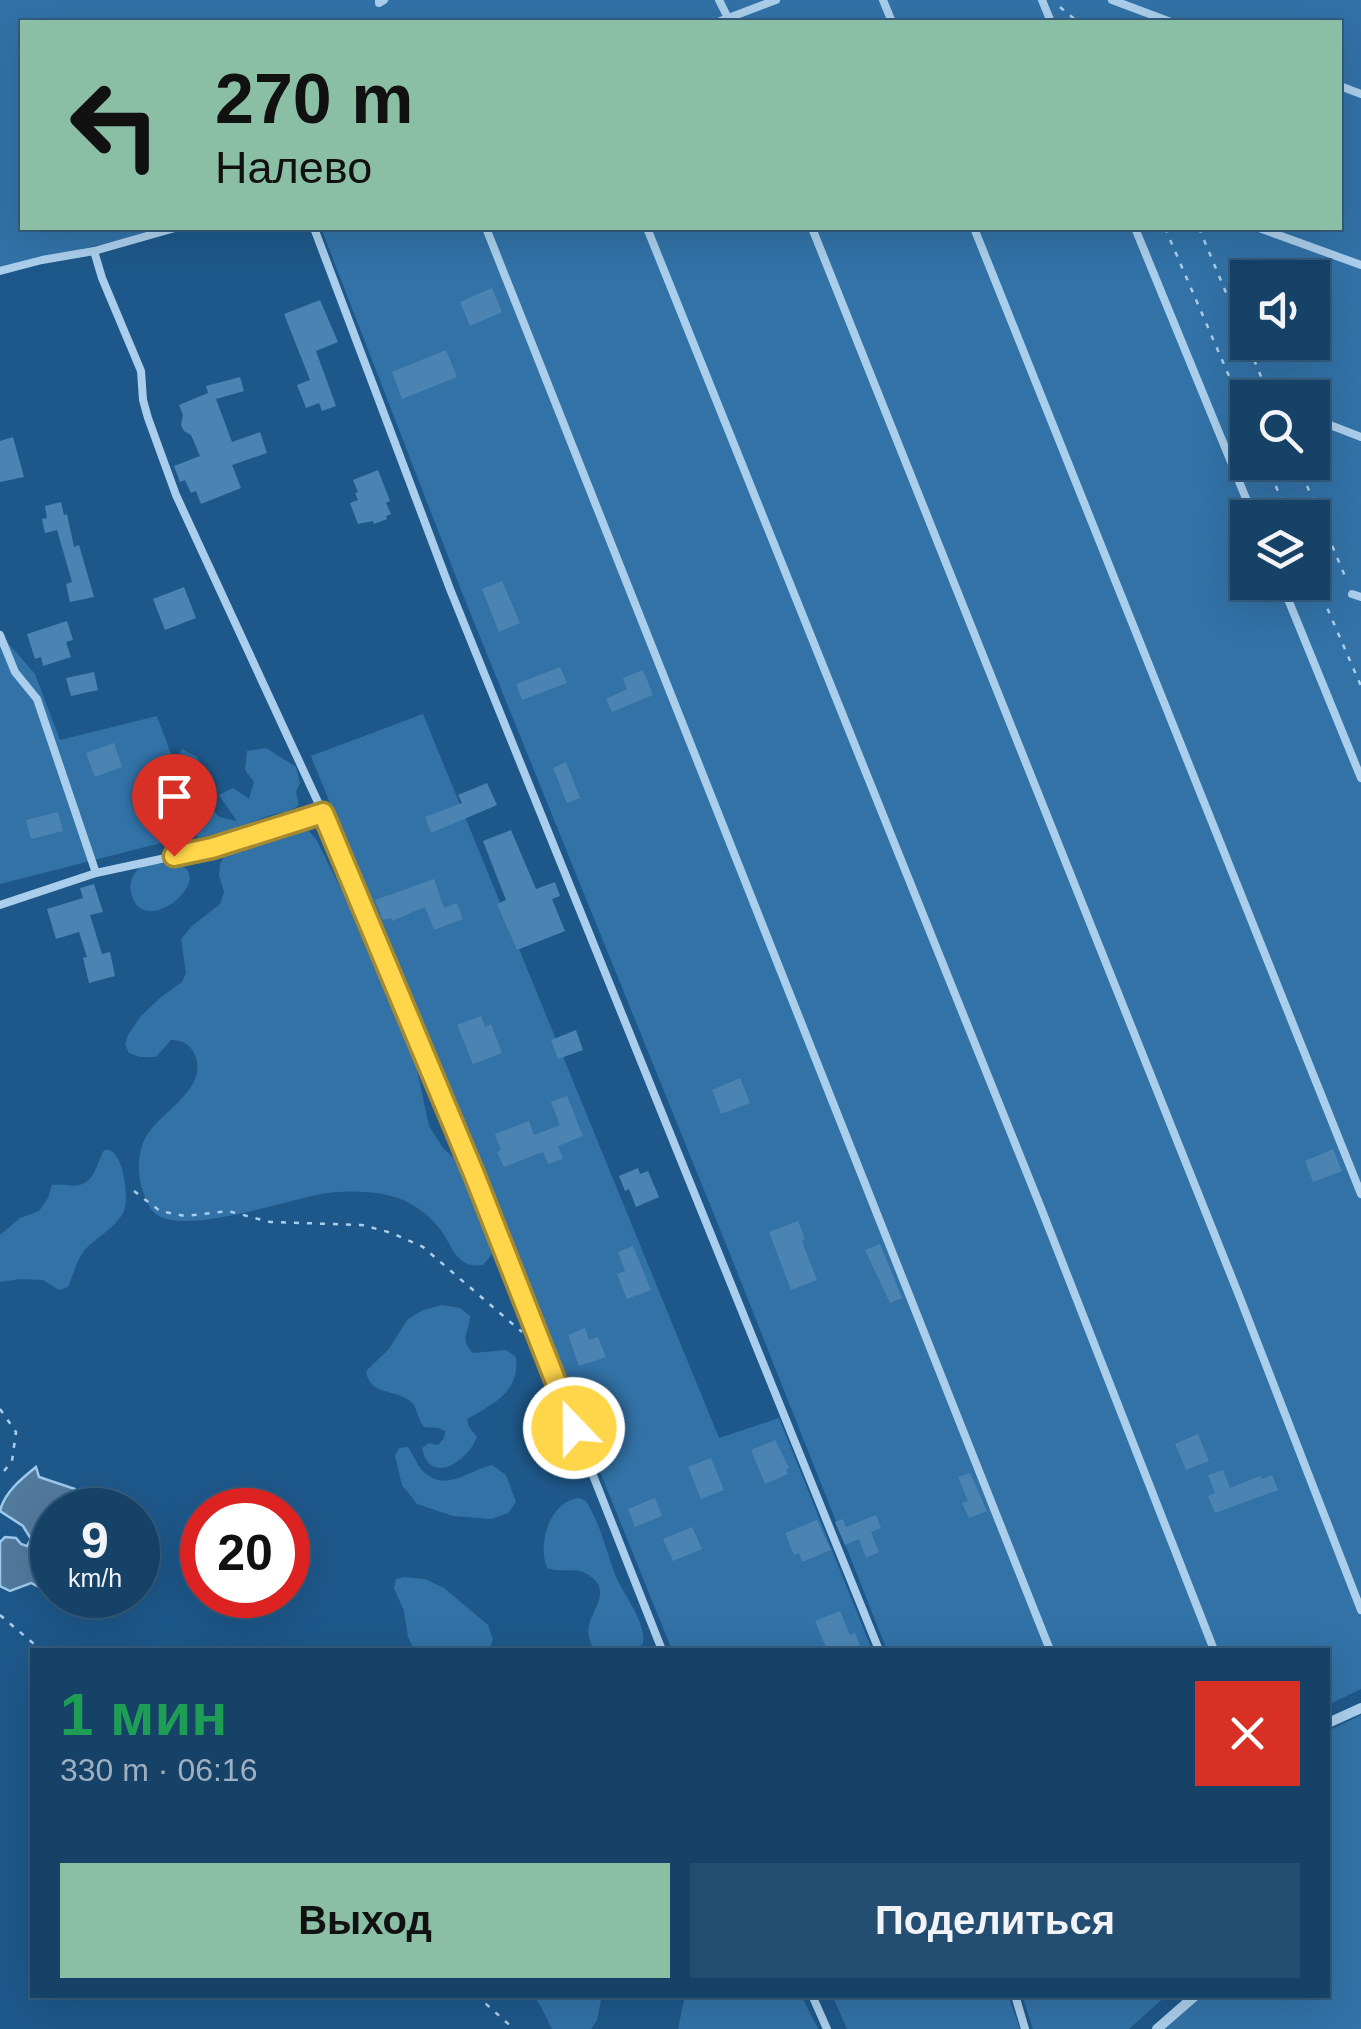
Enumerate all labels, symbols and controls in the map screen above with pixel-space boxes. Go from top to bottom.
icon: left [50,60,180,190]
text: 270 m [215,60,413,138]
text: Налево [215,142,372,193]
map controls [1230,260,1330,600]
button: sound [1230,260,1330,360]
button: search [1230,380,1330,480]
button: layers [1230,500,1330,600]
pin [132,754,217,857]
icon: arrive [147,769,202,824]
position arrow [522,1376,626,1480]
speed limit sign: 20 [180,1488,310,1618]
text: 9 [81,1513,109,1569]
text: km/h [68,1564,122,1592]
text: 1 мин [60,1681,228,1748]
button: close [1195,1681,1300,1786]
text: 330 m · 06:16 [60,1752,257,1788]
button: Выход [60,1863,670,1978]
button: Поделиться [690,1863,1300,1978]

